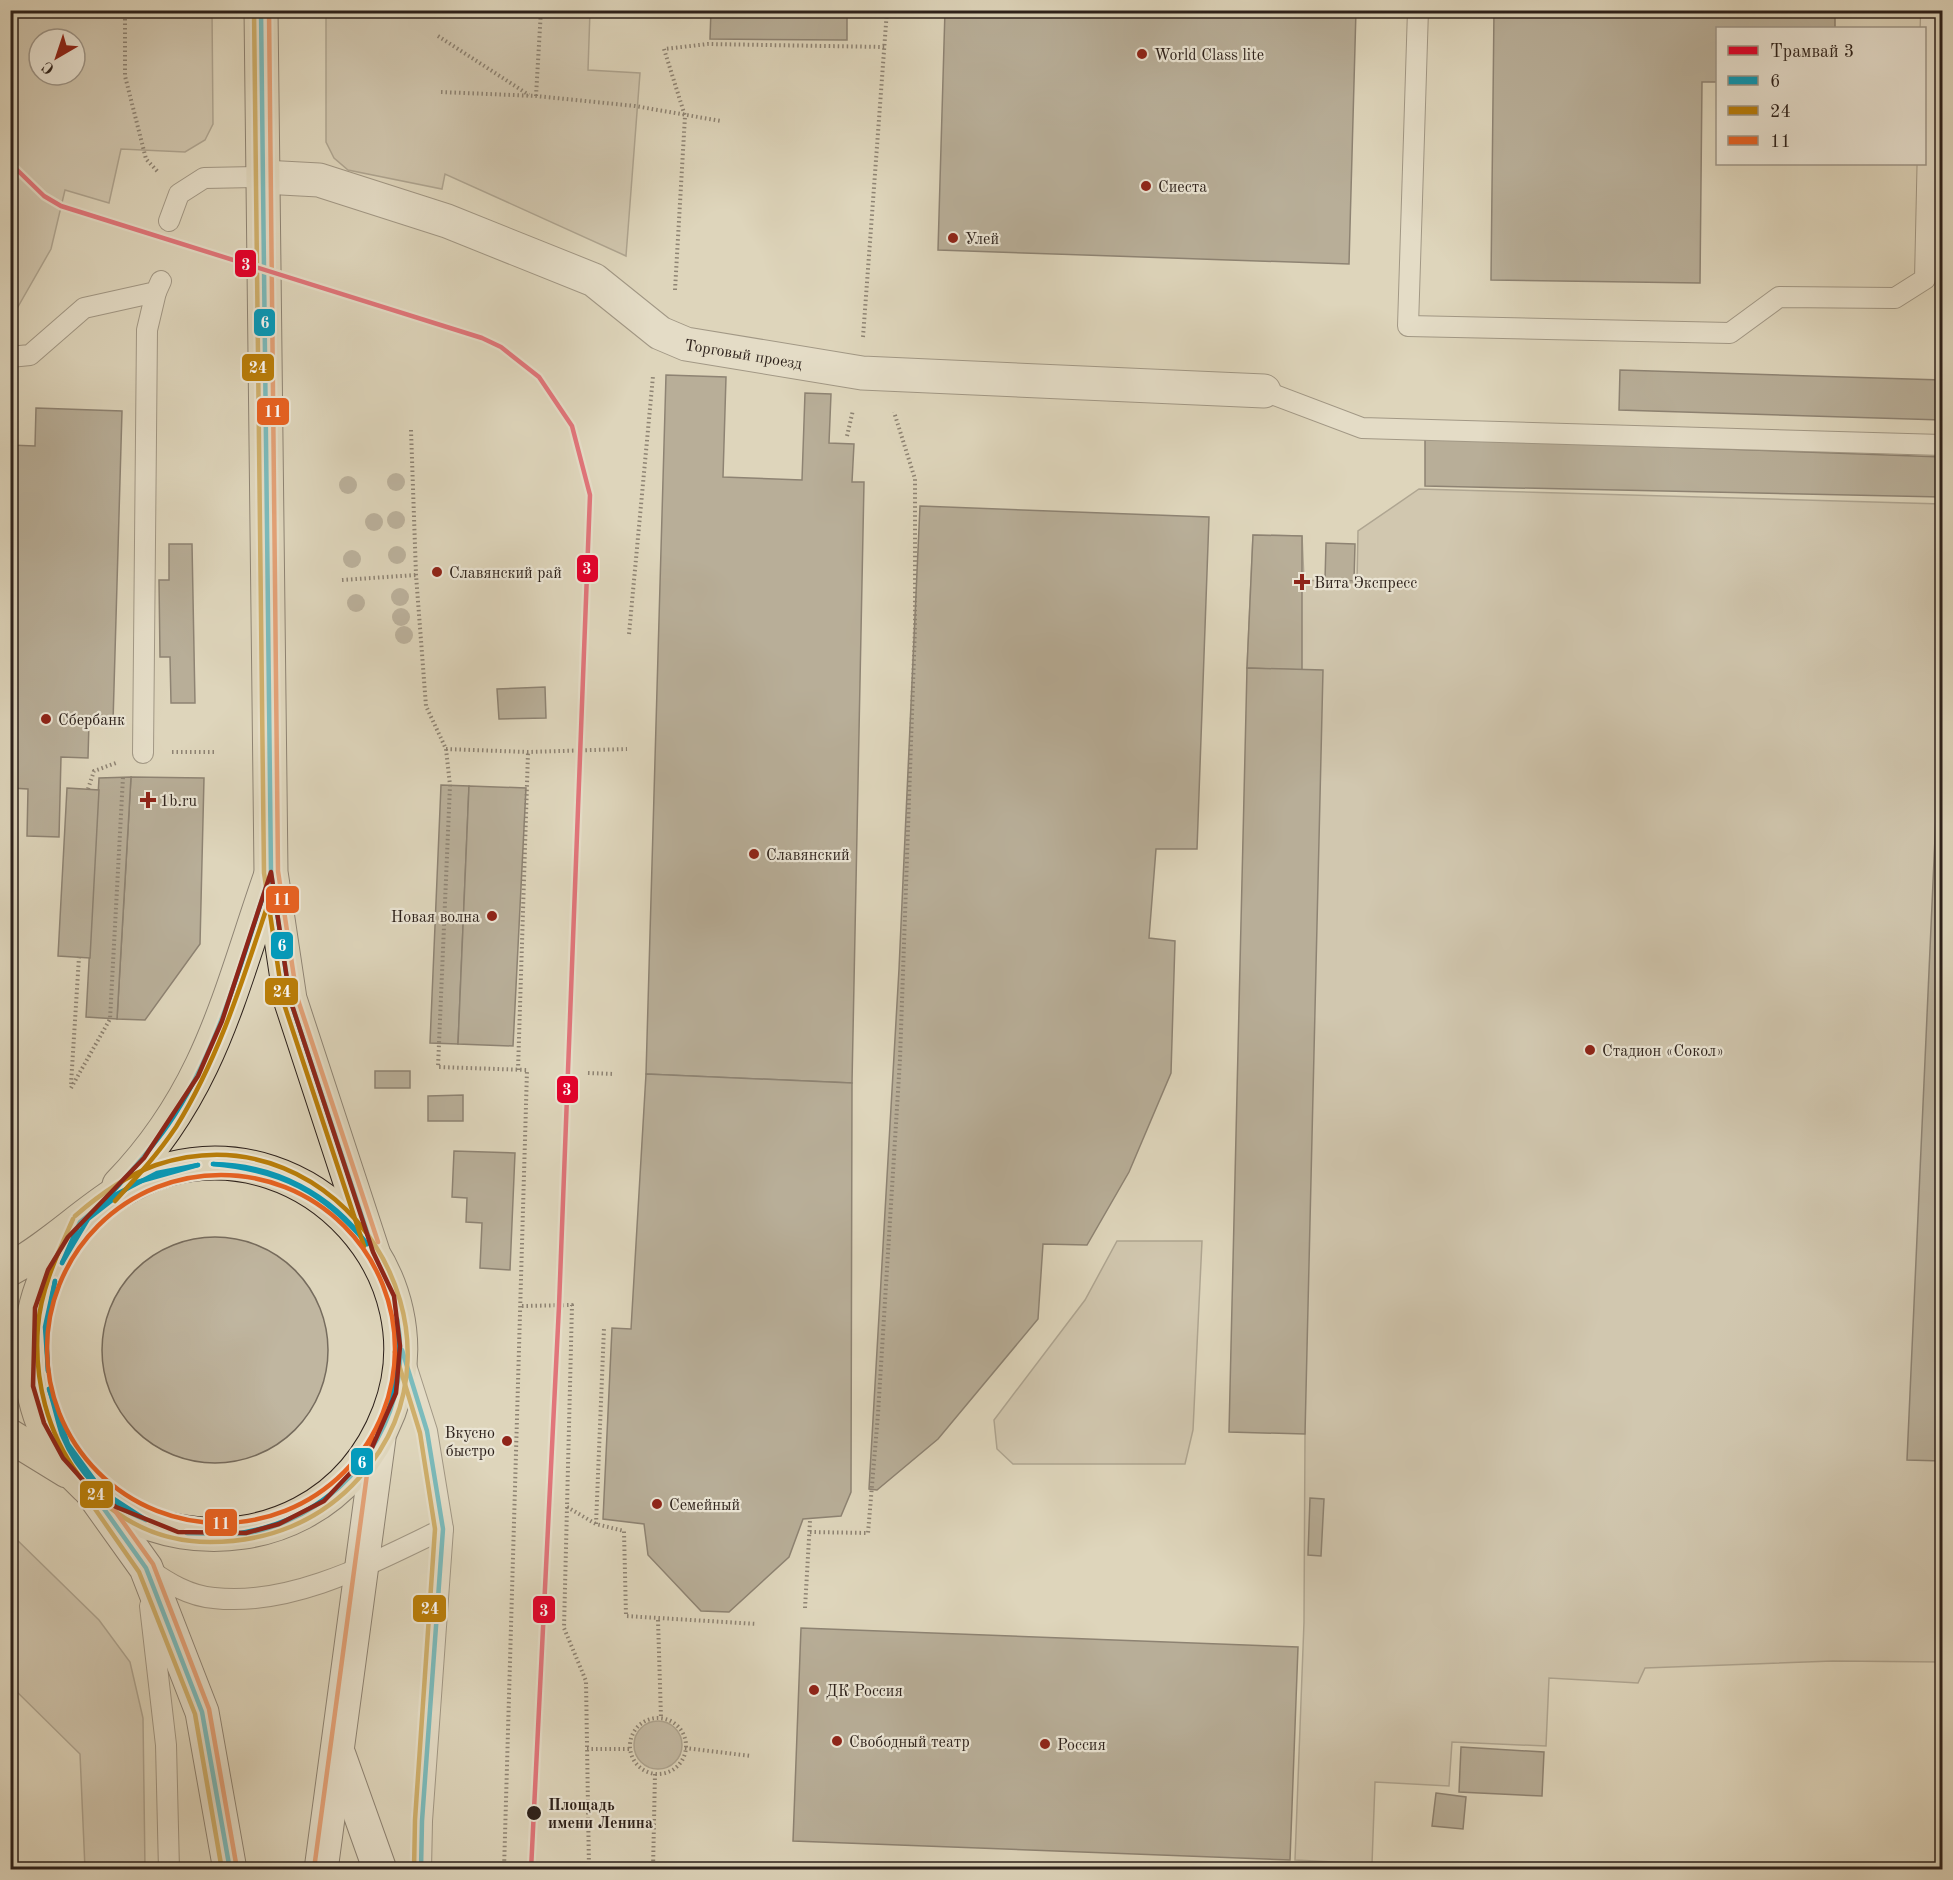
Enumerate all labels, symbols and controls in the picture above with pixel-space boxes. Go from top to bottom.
north arrow [27,27,87,87]
legend [1716,27,1926,165]
text: Трамвай 3 [1770,43,1854,61]
marker: World Class lite [1135,47,1149,61]
place label: World Class lite [1154,48,1264,64]
text: С [40,58,58,77]
text: 6 [1770,73,1780,91]
text: 24 [1770,103,1791,121]
text: 11 [1770,133,1791,151]
marker: Сиеста [1139,179,1153,193]
place label: Сиеста [1158,180,1207,196]
marker: Улей [946,231,960,245]
place label: Улей [965,232,999,248]
line badge: 3 [234,249,257,278]
text: 3 [241,258,251,274]
line badge: 6 [253,308,276,337]
text: 6 [260,316,270,332]
street label: Торговый проезд [683,338,803,373]
line badge: 24 [241,353,275,382]
text: 24 [249,361,267,377]
line badge: 11 [256,397,290,426]
text: 11 [264,405,282,421]
line badge: 3 [576,554,599,583]
text: 3 [582,562,592,578]
marker: Славянский рай [430,565,444,579]
place label: Славянский рай [449,566,562,582]
marker: Вита Экспресс [1295,575,1309,589]
place label: Вита Экспресс [1314,576,1417,592]
marker: Сбербанк [39,712,53,726]
place label: Сбербанк [58,713,125,729]
marker: 1b.ru [141,793,155,807]
place label: 1b.ru [160,794,198,810]
marker: Славянский [747,847,761,861]
place label: Славянский [766,848,850,864]
line badge: 11 [265,885,300,914]
text: 11 [273,893,291,909]
marker: Новая волна [485,909,499,923]
place label: Новая волна [391,910,480,926]
line badge: 6 [270,931,294,960]
text: 6 [277,939,287,955]
line badge: 24 [264,977,299,1006]
text: 24 [273,985,291,1001]
marker: Стадион «Сокол» [1583,1043,1597,1057]
place label: Стадион «Сокол» [1602,1044,1724,1060]
line badge: 3 [556,1075,579,1104]
text: 3 [562,1083,572,1099]
place label: Вкусно быстро [445,1426,495,1460]
marker: Вкусно быстро [500,1434,514,1448]
line badge: 6 [350,1447,374,1476]
text: 6 [357,1456,367,1472]
line badge: 24 [79,1480,114,1509]
text: 24 [87,1488,105,1504]
marker: Семейный [650,1497,664,1511]
place label: Семейный [669,1498,740,1514]
line badge: 11 [204,1508,238,1537]
text: 11 [212,1517,230,1533]
line badge: 24 [412,1594,447,1623]
line badge: 3 [532,1595,556,1624]
text: 24 [421,1602,439,1618]
text: 3 [539,1604,549,1620]
marker: ДК Россия [807,1683,821,1697]
place label: ДК Россия [826,1684,903,1700]
marker: Свободный театр [830,1734,844,1748]
place label: Свободный театр [849,1735,970,1751]
marker: Россия [1038,1737,1052,1751]
place label: Россия [1057,1738,1106,1754]
place label: Площадь имени Ленина [548,1798,653,1832]
marker: Площадь имени Ленина [525,1804,543,1822]

